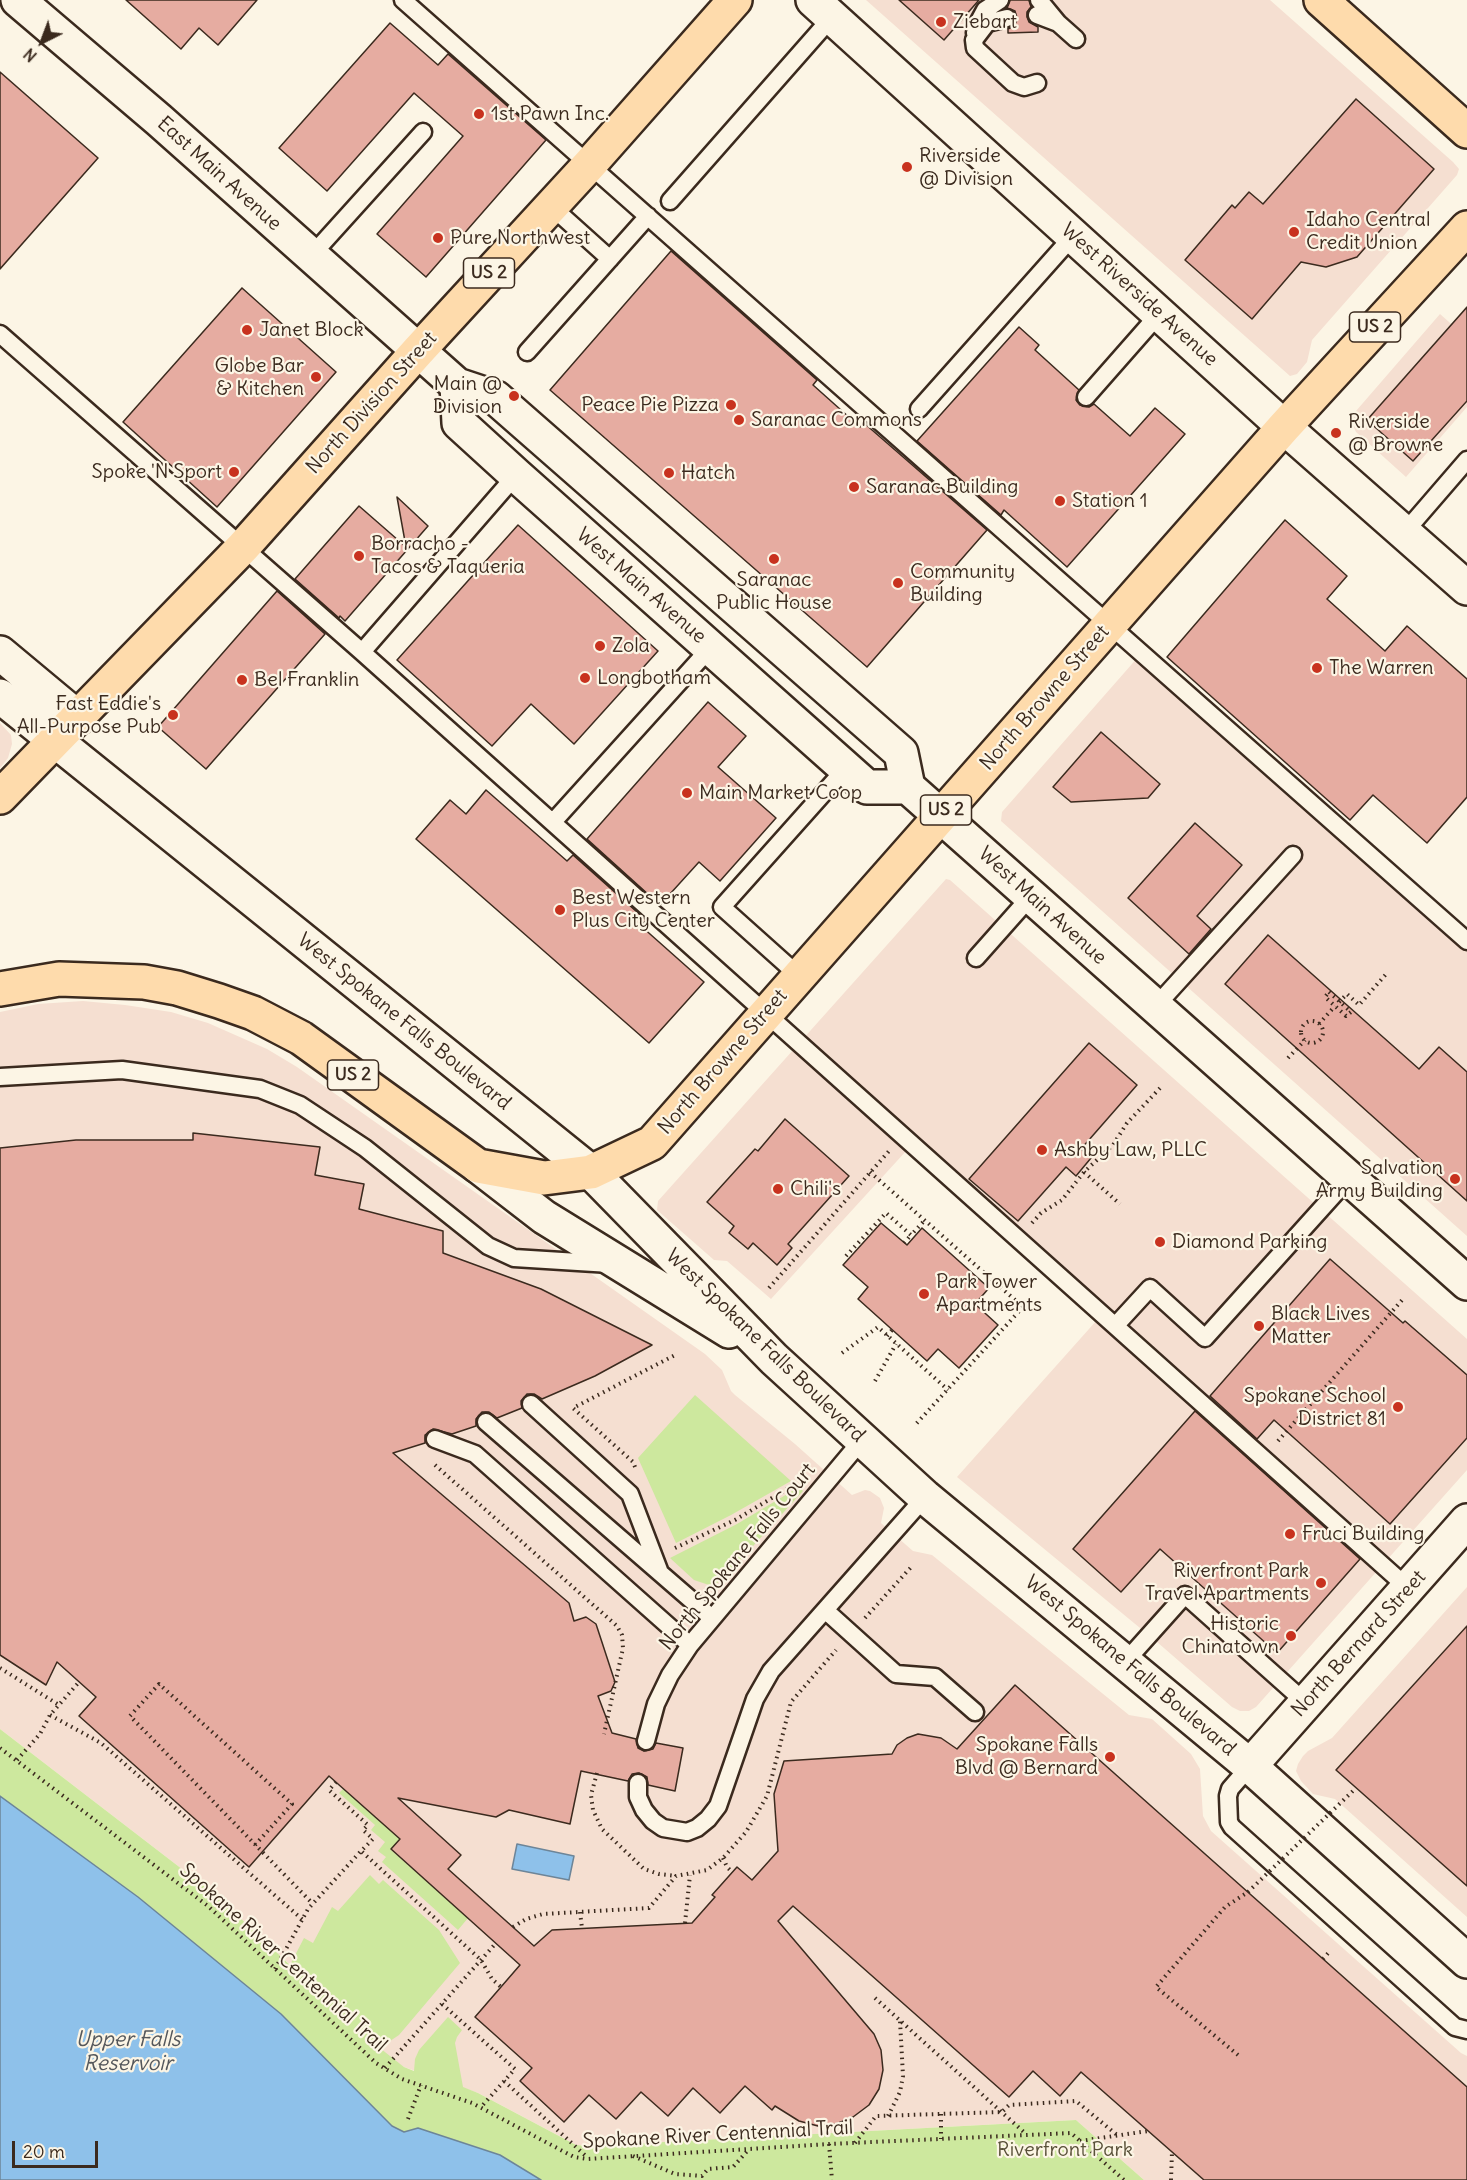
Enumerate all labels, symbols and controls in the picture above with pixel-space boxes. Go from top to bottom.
place label: Ziebart [953,10,1017,34]
north arrow [12,12,72,72]
marker: Ziebart [934,15,948,29]
text: N [19,44,41,67]
place label: 1st Pawn Inc. [491,102,609,126]
marker: 1st Pawn Inc. [472,107,486,121]
street label: East Main Avenue [152,112,286,236]
place label: Riverside @ Division [919,144,1013,191]
marker: Riverside @ Division [900,160,914,174]
place label: Idaho Central Credit Union [1306,208,1430,255]
street label: West Riverside Avenue [1056,218,1222,372]
marker: Idaho Central Credit Union [1287,225,1301,239]
place label: Pure Northwest [450,226,590,250]
marker: Pure Northwest [431,231,445,245]
road number: US 2 [464,258,514,288]
road number: US 2 [1350,312,1400,342]
place label: Janet Block [259,318,364,342]
marker: Janet Block [240,323,254,337]
street label: North Division Street [302,327,442,479]
place label: Globe Bar & Kitchen [215,354,304,401]
marker: Globe Bar & Kitchen [309,370,323,384]
place label: Main @ Division [433,372,502,419]
marker: Main @ Division [507,389,521,403]
place label: Peace Pie Pizza [581,393,719,417]
marker: Peace Pie Pizza [724,398,738,412]
place label: Saranac Commons [751,408,922,432]
place label: Riverside @ Browne [1348,410,1443,457]
marker: Saranac Commons [732,413,746,427]
marker: Riverside @ Browne [1329,426,1343,440]
place label: Spoke 'N Sport [92,460,222,484]
place label: Hatch [681,461,735,485]
marker: Spoke 'N Sport [227,465,241,479]
marker: Hatch [662,466,676,480]
place label: Saranac Building [866,475,1018,499]
marker: Saranac Building [847,480,861,494]
place label: Station 1 [1072,489,1148,513]
marker: Station 1 [1053,494,1067,508]
street label: West Main Avenue [571,523,711,649]
place label: Borracho - Tacos & Taqueria [371,532,525,579]
marker: Borracho - Tacos & Taqueria [352,549,366,563]
marker: Saranac Public House [767,552,781,566]
place label: Community Building [910,560,1015,607]
place label: Saranac Public House [716,568,832,615]
marker: Community Building [891,576,905,590]
street label: North Browne Street [975,620,1115,776]
place label: Zola [612,634,650,658]
marker: Zola [593,639,607,653]
place label: The Warren [1329,656,1434,680]
marker: The Warren [1310,661,1324,675]
place label: Longbotham [597,666,711,690]
place label: Bel Franklin [254,668,359,692]
marker: Longbotham [578,671,592,685]
marker: Bel Franklin [235,673,249,687]
place label: Fast Eddie's All-Purpose Pub [17,692,161,739]
marker: Fast Eddie's All-Purpose Pub [166,708,180,722]
place label: Main Market Coop [699,781,862,805]
marker: Main Market Coop [680,786,694,800]
road number: US 2 [920,795,972,825]
street label: West Main Avenue [973,842,1111,970]
place label: Best Western Plus City Center [572,886,715,933]
marker: Best Western Plus City Center [553,903,567,917]
street label: West Spokane Falls Boulevard [292,928,516,1116]
street label: North Browne Street [653,984,793,1140]
road number: US 2 [328,1060,378,1090]
place label: Ashby Law, PLLC [1054,1138,1207,1162]
marker: Ashby Law, PLLC [1035,1143,1049,1157]
place label: Salvation Army Building [1316,1156,1443,1203]
marker: Salvation Army Building [1448,1172,1462,1186]
place label: Chili's [790,1177,841,1201]
marker: Chili's [771,1182,785,1196]
place label: Diamond Parking [1172,1230,1327,1254]
marker: Diamond Parking [1153,1235,1167,1249]
street label: West Spokane Falls Boulevard [660,1244,870,1448]
place label: Park Tower Apartments [936,1270,1042,1317]
marker: Park Tower Apartments [917,1287,931,1301]
place label: Black Lives Matter [1271,1302,1370,1349]
marker: Black Lives Matter [1252,1319,1266,1333]
place label: Spokane School District 81 [1244,1384,1386,1431]
marker: Spokane School District 81 [1391,1400,1405,1414]
street label: North Spokane Falls Court [655,1459,821,1655]
place label: Fruci Building [1302,1522,1424,1546]
marker: Fruci Building [1283,1527,1297,1541]
place label: Riverfront Park Travel Apartments [1145,1559,1309,1606]
street label: North Bernard Street [1287,1566,1431,1722]
street label: West Spokane Falls Boulevard [1020,1571,1240,1761]
marker: Riverfront Park Travel Apartments [1314,1576,1328,1590]
place label: Historic Chinatown [1182,1612,1279,1659]
marker: Historic Chinatown [1284,1629,1298,1643]
place label: Spokane Falls Blvd @ Bernard [955,1733,1098,1780]
marker: Spokane Falls Blvd @ Bernard [1103,1750,1117,1764]
street label: Spokane River Centennial Trail [174,1858,392,2058]
water label: Upper Falls Reservoir [76,2027,180,2077]
street label: Spokane River Centennial Trail [582,2116,854,2154]
scale bar [15,2129,100,2167]
park label: Riverfront Park [997,2138,1133,2162]
text: 20 m [23,2140,65,2163]

